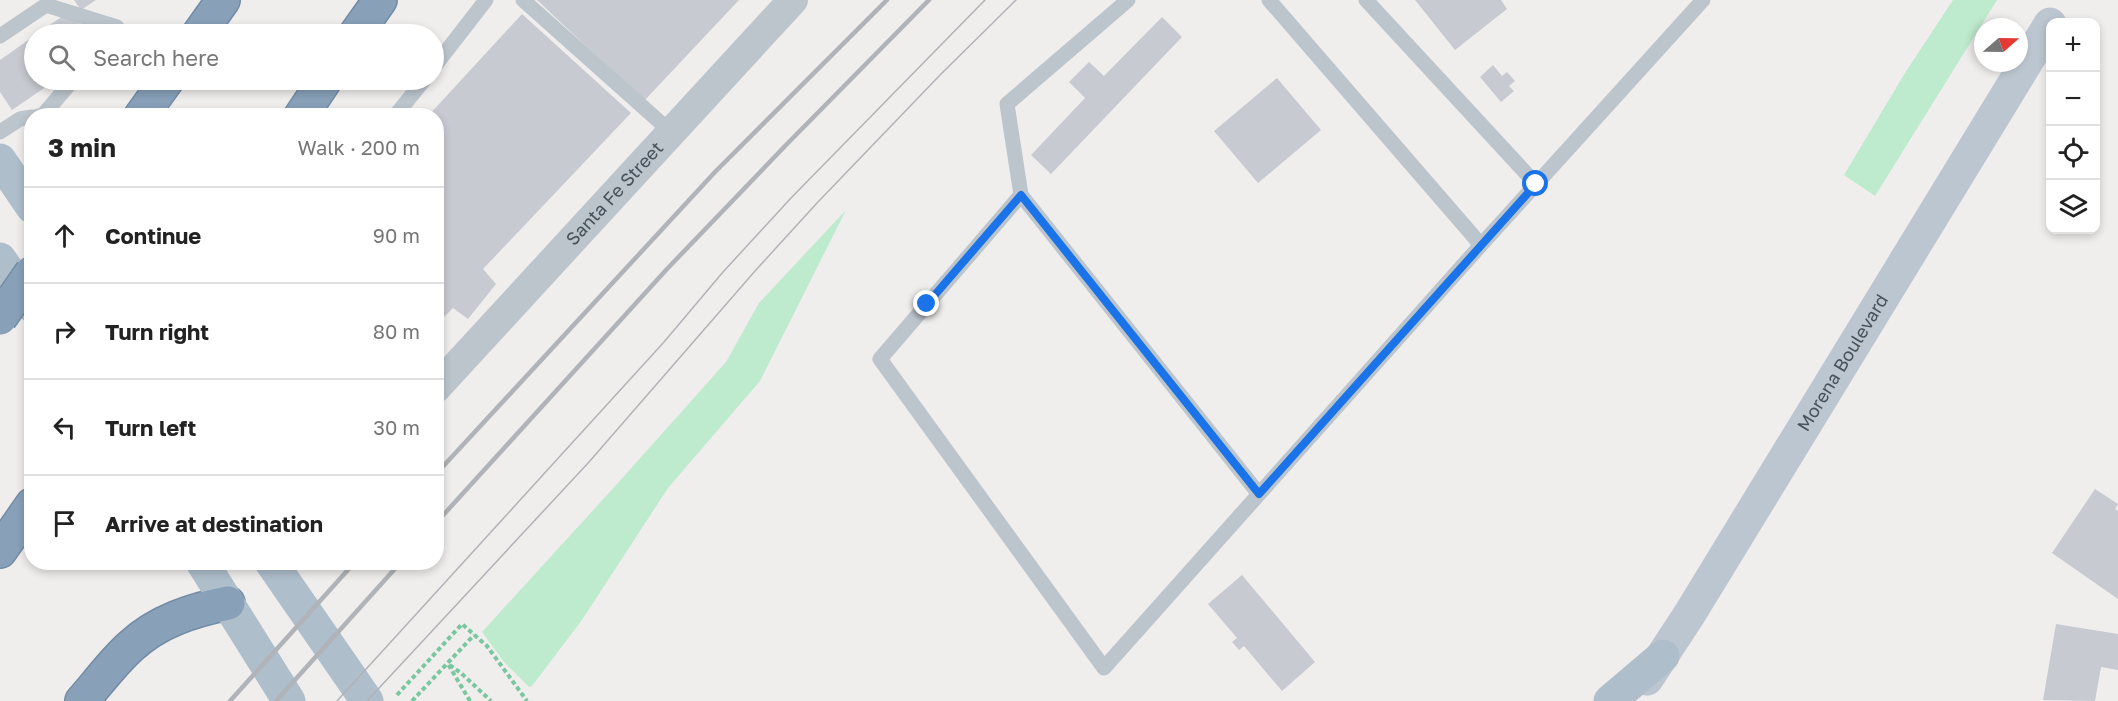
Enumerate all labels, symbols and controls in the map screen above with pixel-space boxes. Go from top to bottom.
north arrow [1974,18,2028,72]
map controls [2046,18,2100,234]
button: + [2046,18,2100,72]
search box [24,24,444,90]
icon: search [45,41,78,74]
text: Search here [93,44,219,71]
button: − [2046,72,2100,126]
button: locate [2046,126,2100,180]
text: 3 min [48,132,116,163]
text: Walk · 200 m [298,135,420,159]
street label: Santa Fe Street [561,137,667,250]
route start [1522,170,1548,196]
button: layers [2046,180,2100,234]
icon: ahead [48,219,81,252]
text: Continue [105,222,201,249]
text: 90 m [373,223,420,247]
route end [913,290,939,316]
street label: Morena Boulevard [1792,290,1892,435]
icon: right [48,315,81,348]
text: Turn right [105,318,209,345]
text: 80 m [373,319,420,343]
icon: left [48,411,81,444]
text: Turn left [105,414,196,441]
text: 30 m [373,415,420,439]
icon: arrive [48,507,81,540]
text: Arrive at destination [105,510,323,537]

